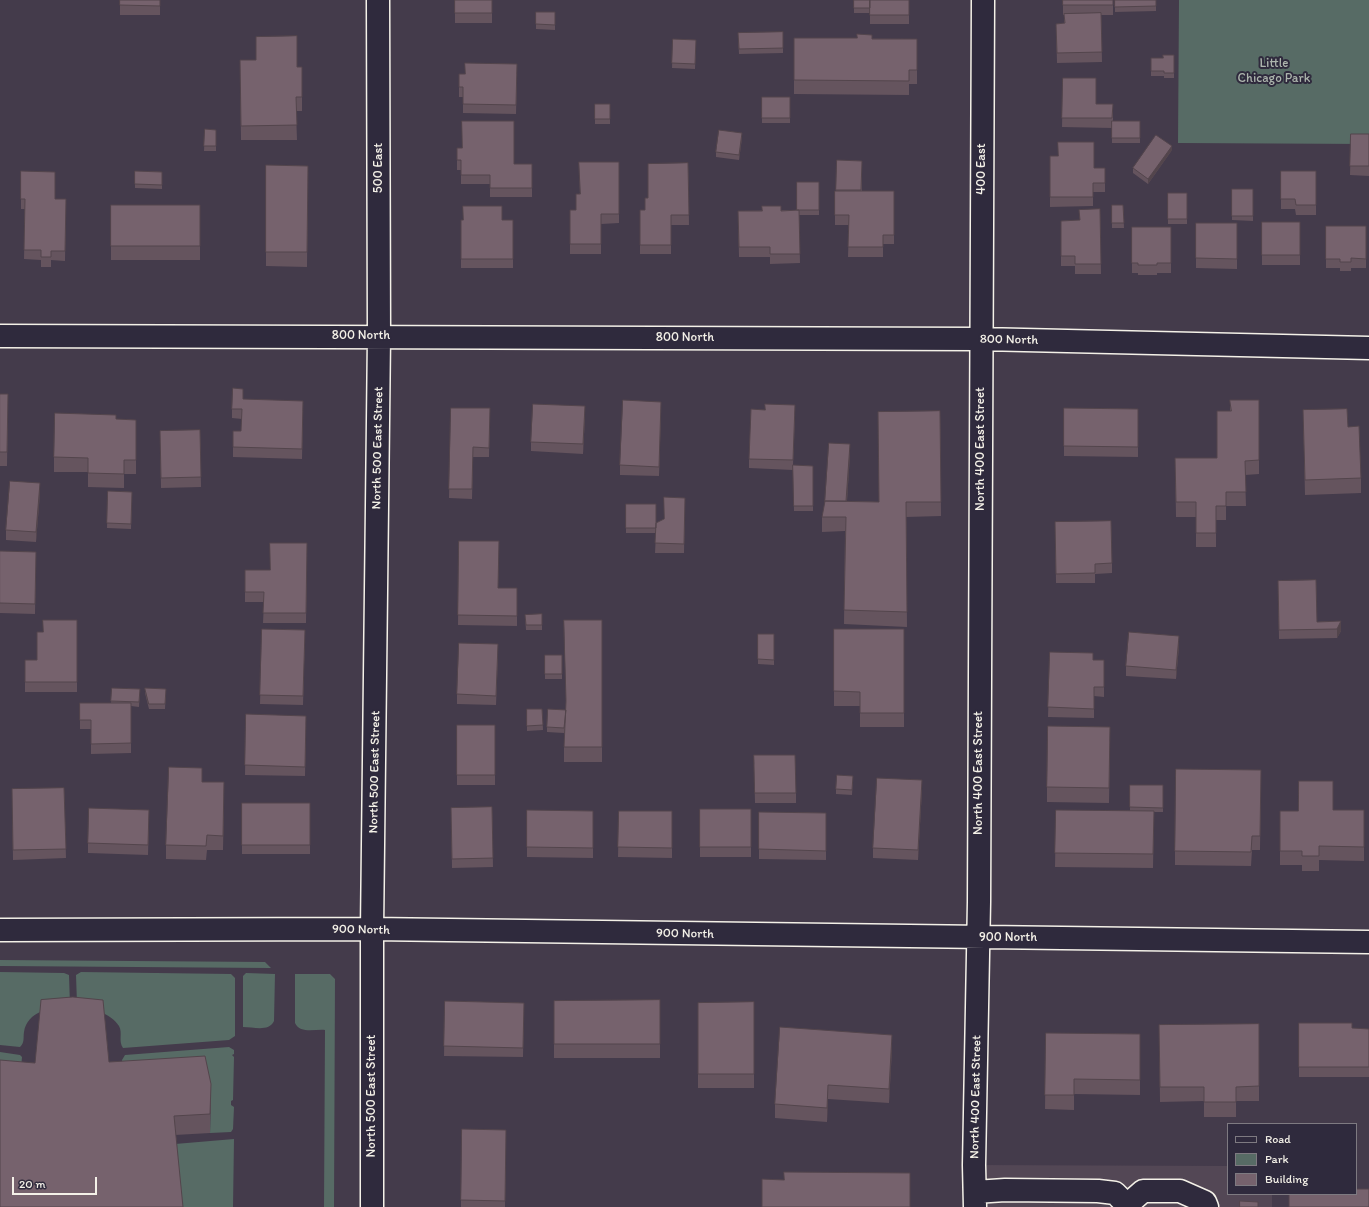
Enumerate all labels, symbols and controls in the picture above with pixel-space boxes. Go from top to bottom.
park label: Little Chicago Park [1238,56,1310,87]
street label: 500 East [371,143,387,193]
street label: 400 East [974,143,990,195]
street label: 800 North [332,328,390,344]
street label: 800 North [656,330,714,346]
street label: 800 North [980,332,1038,348]
street label: North 500 East Street [369,386,387,510]
street label: North 400 East Street [973,387,989,511]
street label: North 500 East Street [366,710,384,834]
street label: North 400 East Street [971,711,987,835]
street label: 900 North [332,922,390,938]
street label: 900 North [656,926,714,942]
street label: 900 North [979,930,1037,946]
street label: North 500 East Street [364,1035,380,1157]
street label: North 400 East Street [967,1035,985,1159]
legend [1227,1123,1357,1195]
text: Road [1265,1132,1291,1146]
text: Park [1265,1152,1289,1166]
scale bar [14,1169,99,1195]
text: Building [1265,1172,1308,1186]
text: 20 m [19,1177,46,1191]

